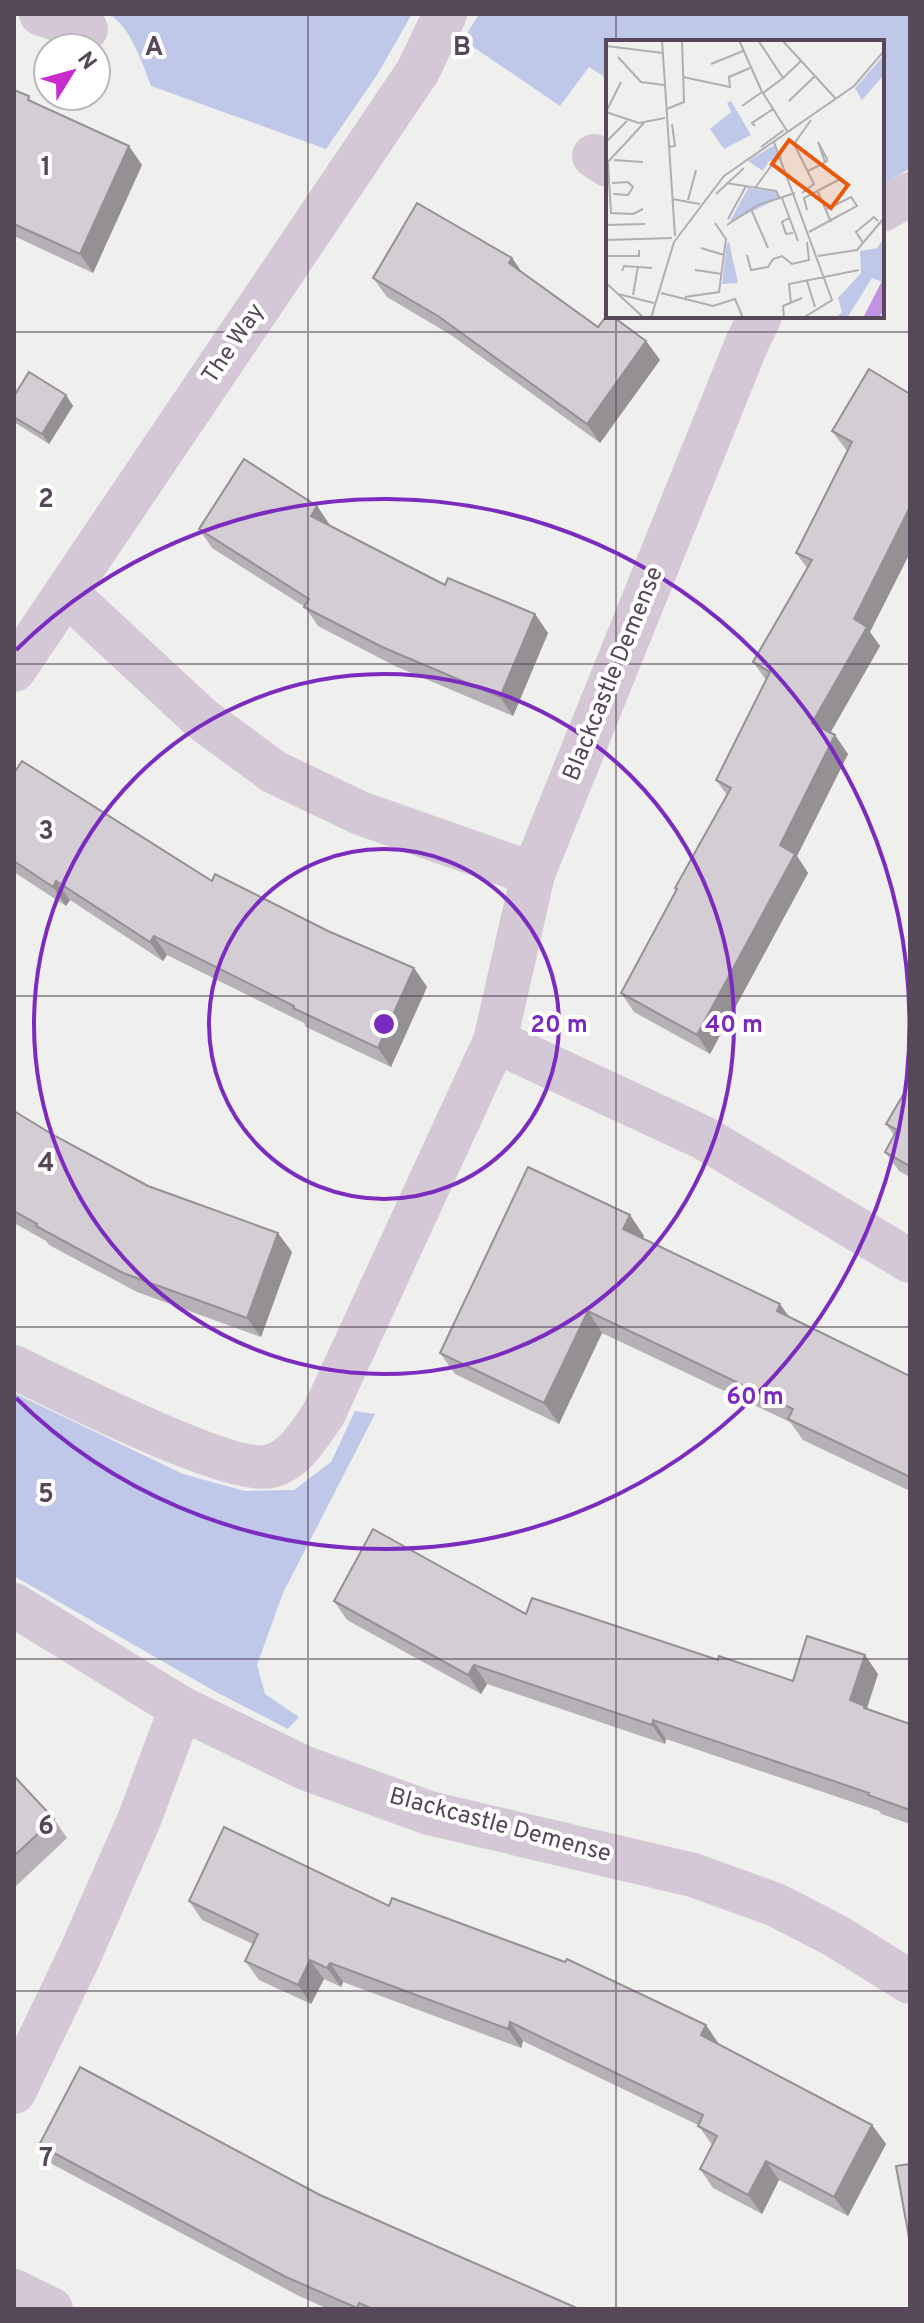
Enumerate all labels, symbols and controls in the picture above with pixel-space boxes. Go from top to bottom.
north arrow [32,32,112,112]
text: A [145,32,163,65]
text: B [453,32,471,65]
inset map [606,40,884,318]
text: N [70,47,102,76]
text: 1 [41,152,51,185]
street label: The Way [196,298,272,390]
text: 2 [38,484,54,517]
street label: Blackcastle Demense [557,562,671,786]
text: 3 [38,816,54,849]
centre of rings [370,1010,398,1038]
text: 20 m [530,1011,588,1041]
text: 40 m [705,1011,763,1041]
text: 4 [38,1148,54,1181]
text: 60 m [726,1383,784,1413]
text: 5 [38,1479,54,1512]
street label: Blackcastle Demense [386,1782,614,1870]
text: 6 [38,1811,54,1844]
text: 7 [39,2143,53,2176]

